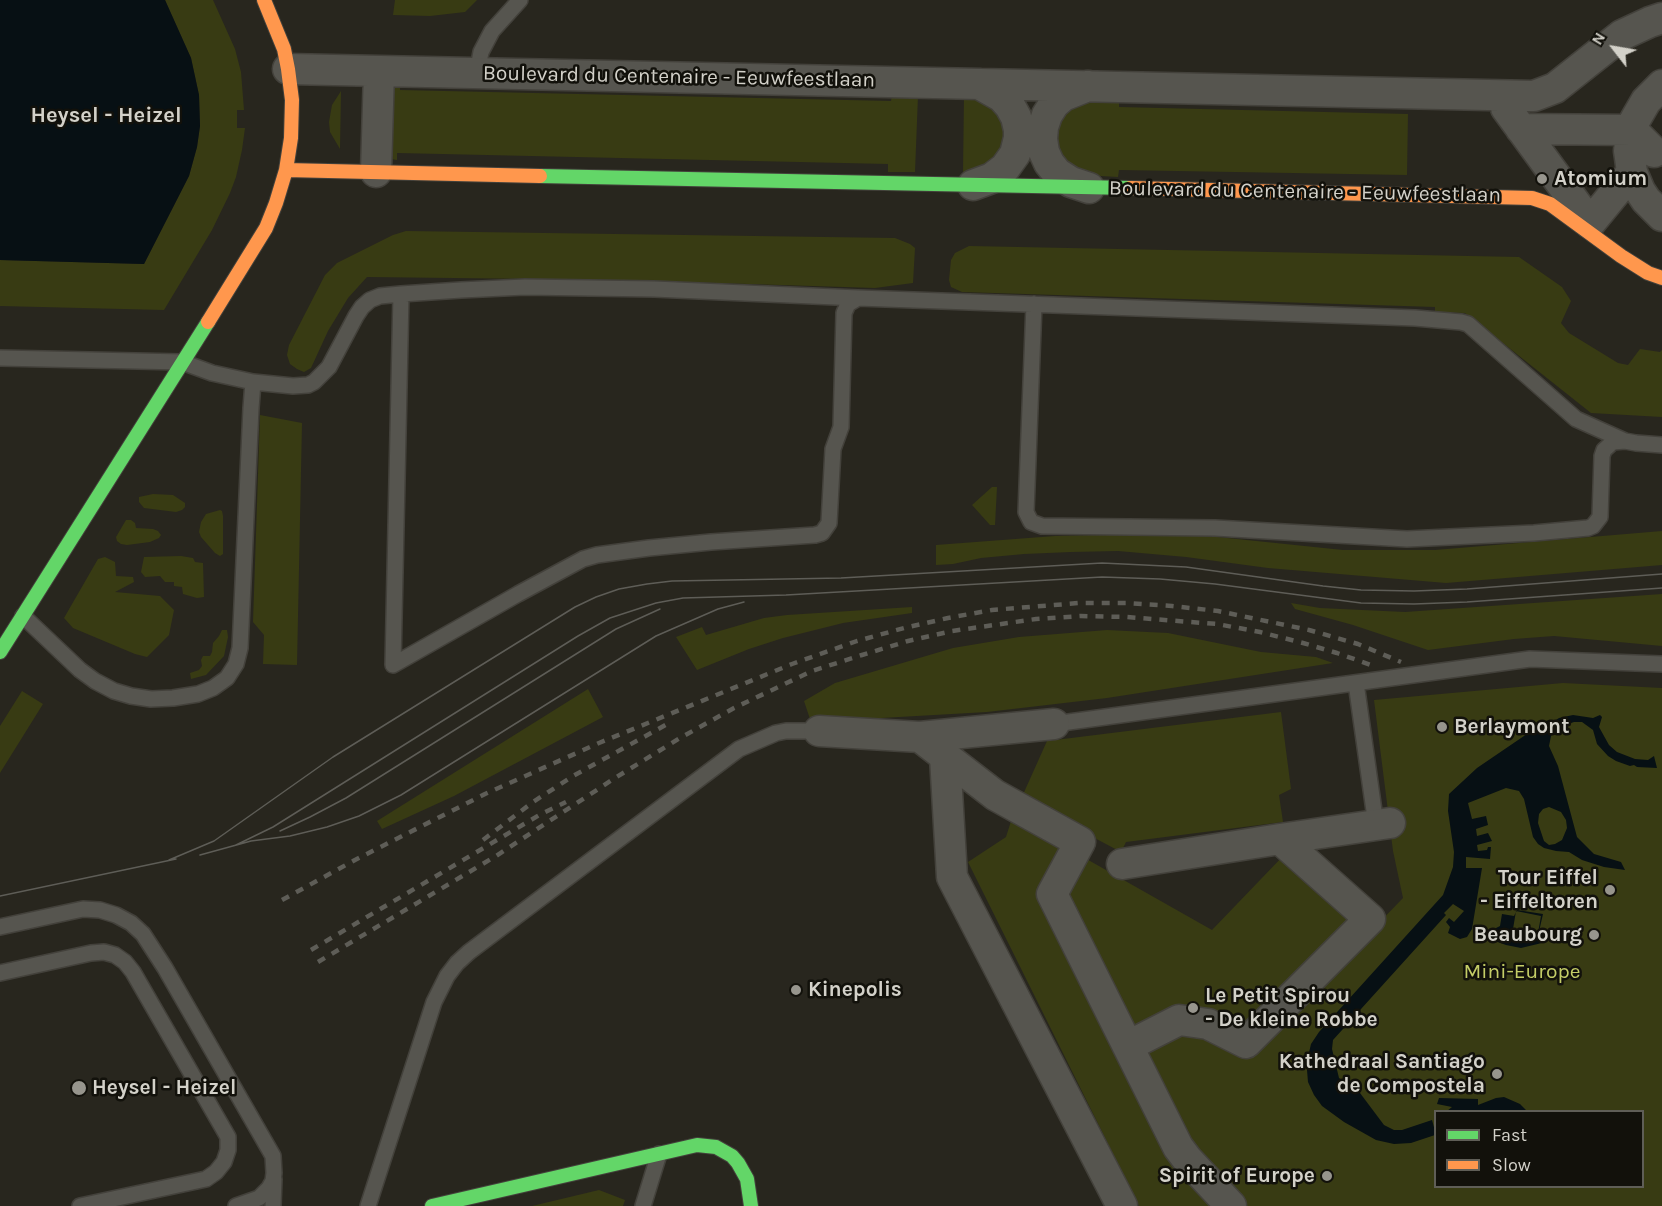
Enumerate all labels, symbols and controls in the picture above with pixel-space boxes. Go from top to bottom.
north arrow [1584,18,1644,78]
text: N [1587,29,1609,48]
street label: Boulevard du Centenaire - Eeuwfeestlaan [483,61,875,93]
district label: Heysel - Heizel [30,103,182,129]
place label: Atomium [1554,166,1647,192]
marker: Atomium [1535,172,1549,186]
street label: Boulevard du Centenaire - Eeuwfeestlaan [1109,176,1501,208]
place label: Berlaymont [1454,714,1569,740]
marker: Berlaymont [1435,720,1449,734]
place label: Tour Eiffel - Eiffeltoren [1480,865,1598,915]
marker: Tour Eiffel - Eiffeltoren [1603,883,1617,897]
place label: Beaubourg [1474,922,1582,948]
marker: Beaubourg [1587,928,1601,942]
park label: Mini-Europe [1464,959,1580,985]
place label: Kinepolis [808,977,902,1003]
marker: Kinepolis [789,983,803,997]
place label: Le Petit Spirou - De kleine Robbe [1205,983,1378,1033]
marker: Le Petit Spirou - De kleine Robbe [1186,1001,1200,1015]
place label: Kathedraal Santiago de Compostela [1279,1049,1485,1099]
marker: Kathedraal Santiago de Compostela [1490,1067,1504,1081]
place label: Heysel - Heizel [92,1075,236,1101]
marker: Heysel - Heizel [70,1079,88,1097]
legend [1434,1110,1644,1188]
text: Fast [1492,1124,1527,1146]
text: Slow [1492,1154,1531,1176]
place label: Spirit of Europe [1159,1163,1315,1189]
marker: Spirit of Europe [1320,1169,1334,1183]

